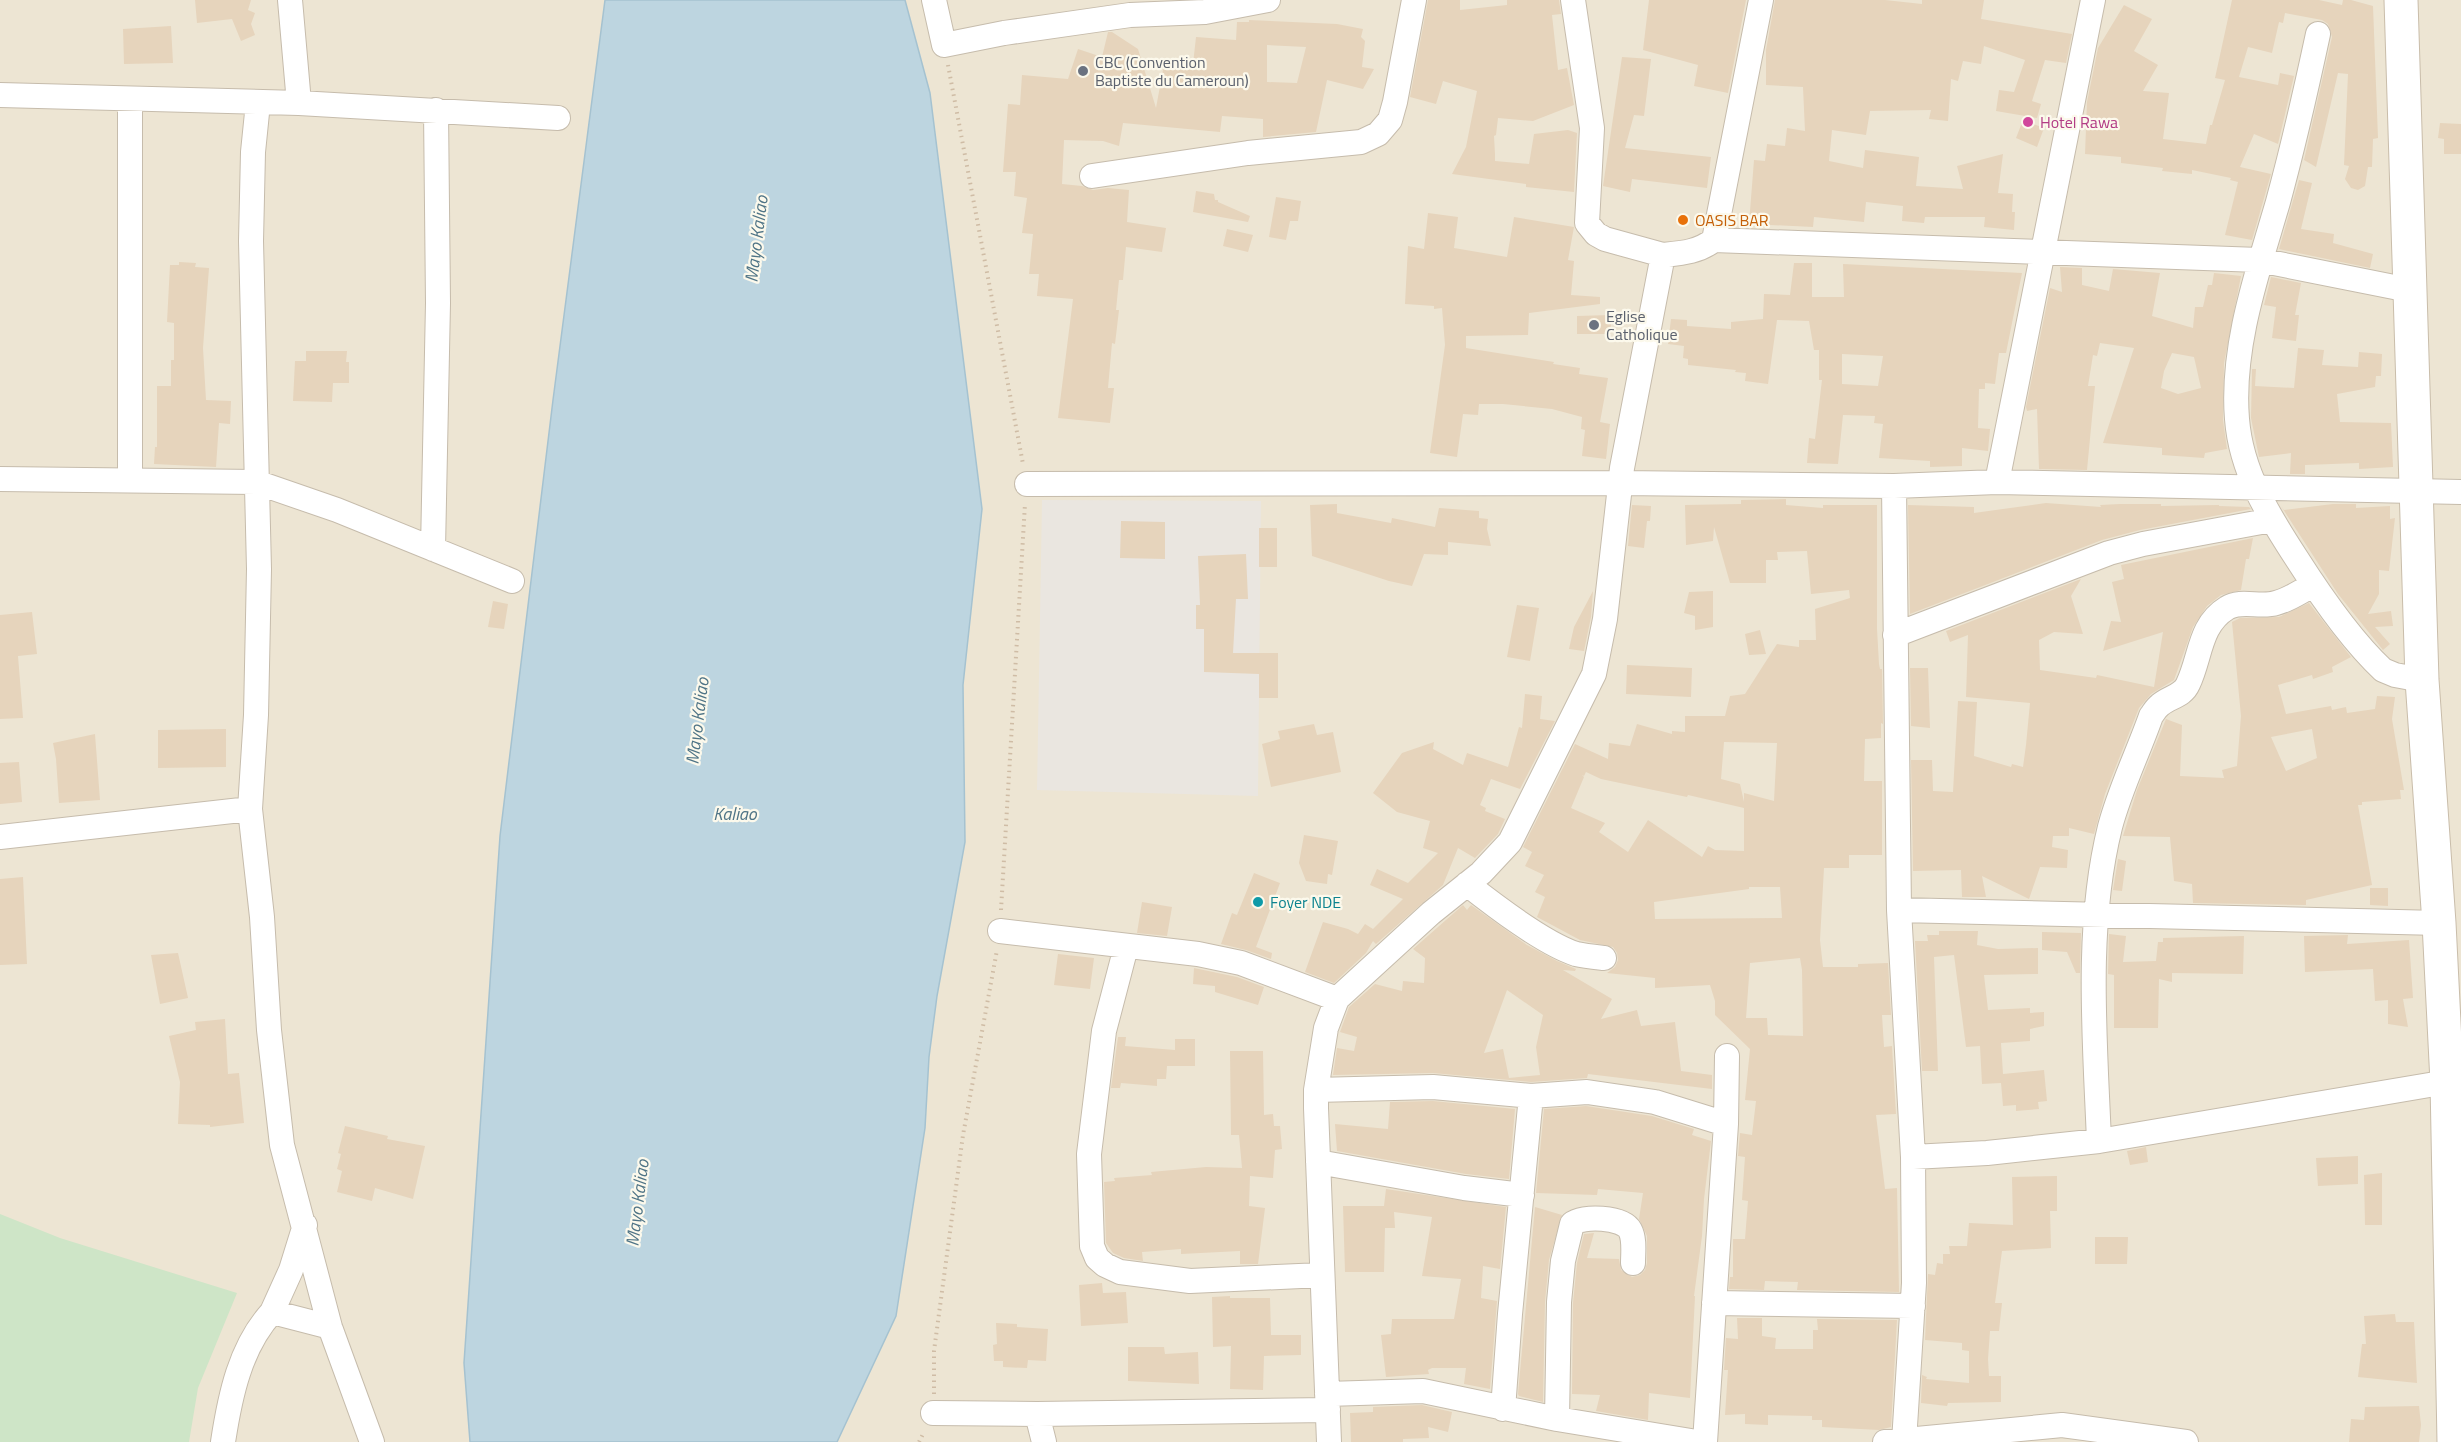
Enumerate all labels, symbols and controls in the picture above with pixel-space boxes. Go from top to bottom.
place label: CBC (Convention Baptiste du Cameroun) [1095,50,1249,92]
marker: CBC (Convention Baptiste du Cameroun) [1076,64,1090,78]
place label: Hotel Rawa [2040,110,2118,134]
marker: Hotel Rawa [2021,115,2035,129]
water label: Mayo Kaliao [737,193,775,284]
place label: OASIS BAR [1695,208,1769,232]
marker: OASIS BAR [1676,213,1690,227]
place label: Eglise Catholique [1606,304,1678,346]
marker: Eglise Catholique [1587,318,1601,332]
water label: Mayo Kaliao [678,675,716,766]
water label: Kaliao [713,800,758,827]
place label: Foyer NDE [1270,890,1341,914]
marker: Foyer NDE [1251,895,1265,909]
water label: Mayo Kaliao [618,1157,656,1248]

